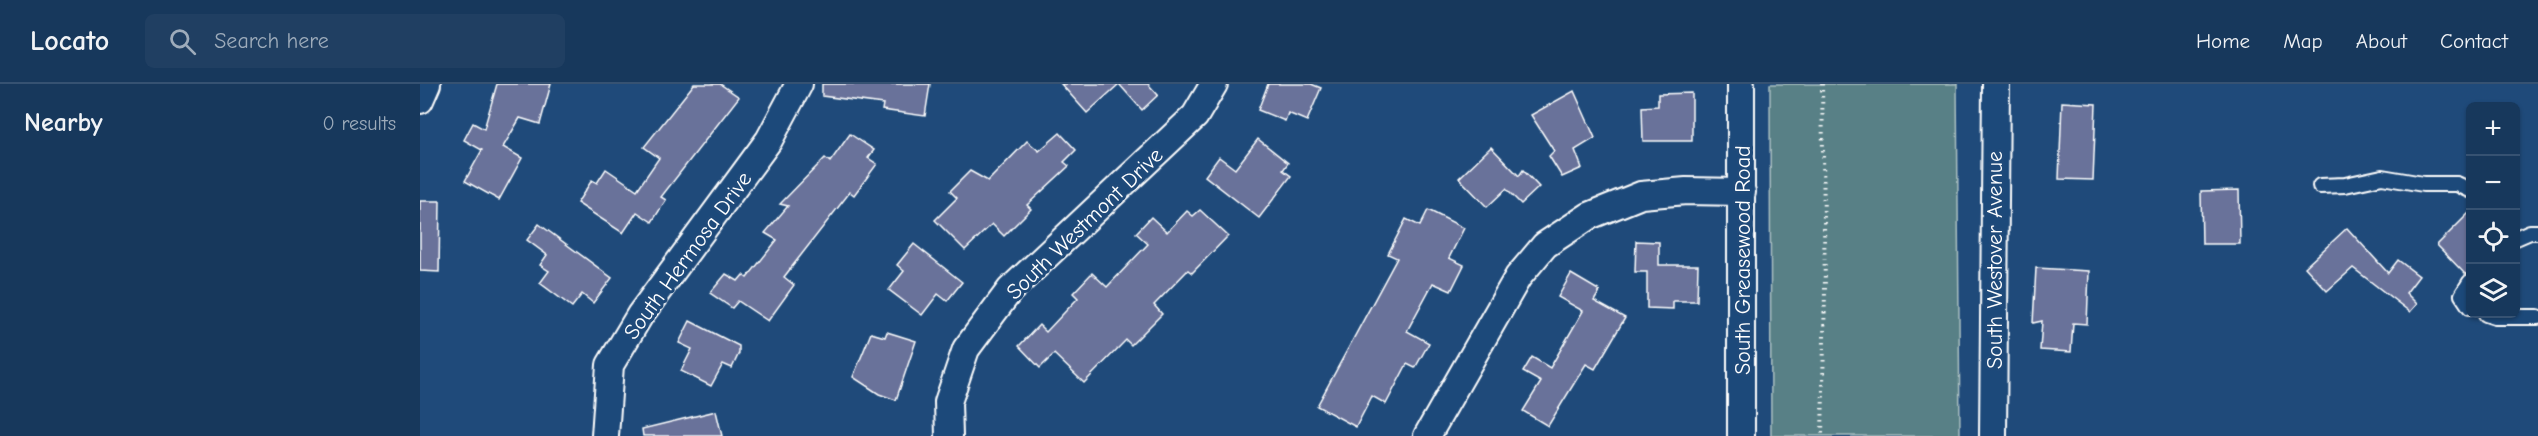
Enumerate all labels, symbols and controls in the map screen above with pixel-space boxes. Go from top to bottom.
search box [145,14,565,68]
text: Locato [30,25,109,57]
icon: search [166,25,199,58]
text: Search here [214,28,329,54]
text: Home [2196,29,2250,53]
text: Map [2283,29,2323,53]
text: About [2356,29,2407,53]
text: Contact [2440,29,2508,53]
map controls [2466,102,2520,318]
button: + [2466,102,2520,156]
text: Nearby [24,108,103,138]
text: 0 results [323,112,396,135]
street label: South Westmont Drive [1001,142,1168,305]
street label: South Greasewood Road [1730,145,1756,375]
street label: South Westover Avenue [1982,151,2008,369]
button: − [2466,156,2520,210]
street label: South Hermosa Drive [618,167,757,345]
button: locate [2466,210,2520,264]
button: layers [2466,264,2520,318]

